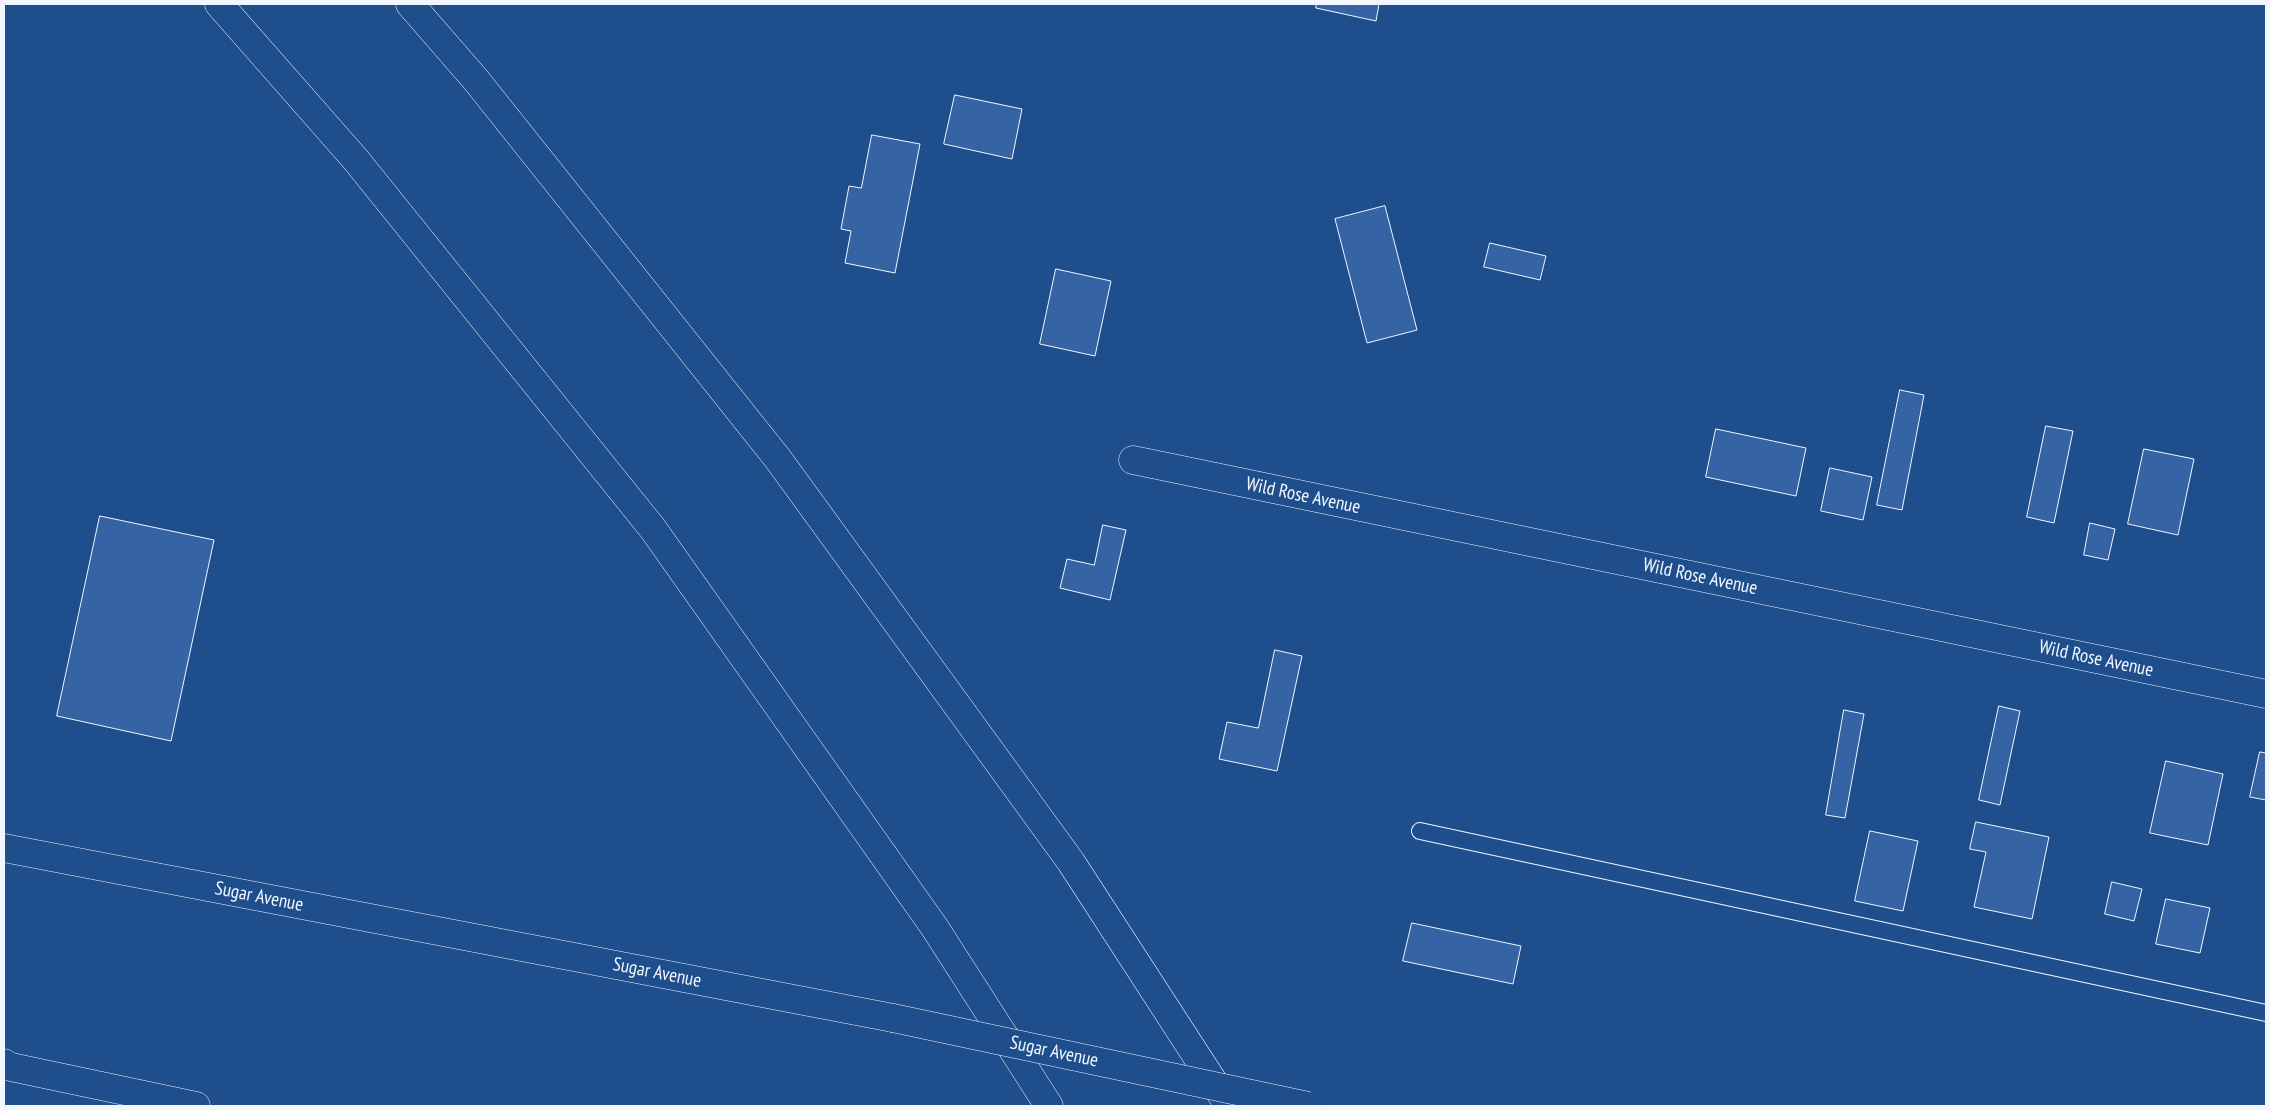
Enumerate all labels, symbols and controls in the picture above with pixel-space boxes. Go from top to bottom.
street label: Wild Rose Avenue [1244,473,1362,519]
street label: Wild Rose Avenue [1641,554,1759,600]
street label: Wild Rose Avenue [2037,636,2155,682]
street label: Sugar Avenue [213,877,305,917]
street label: Sugar Avenue [611,953,703,993]
street label: Sugar Avenue [1008,1032,1100,1072]

